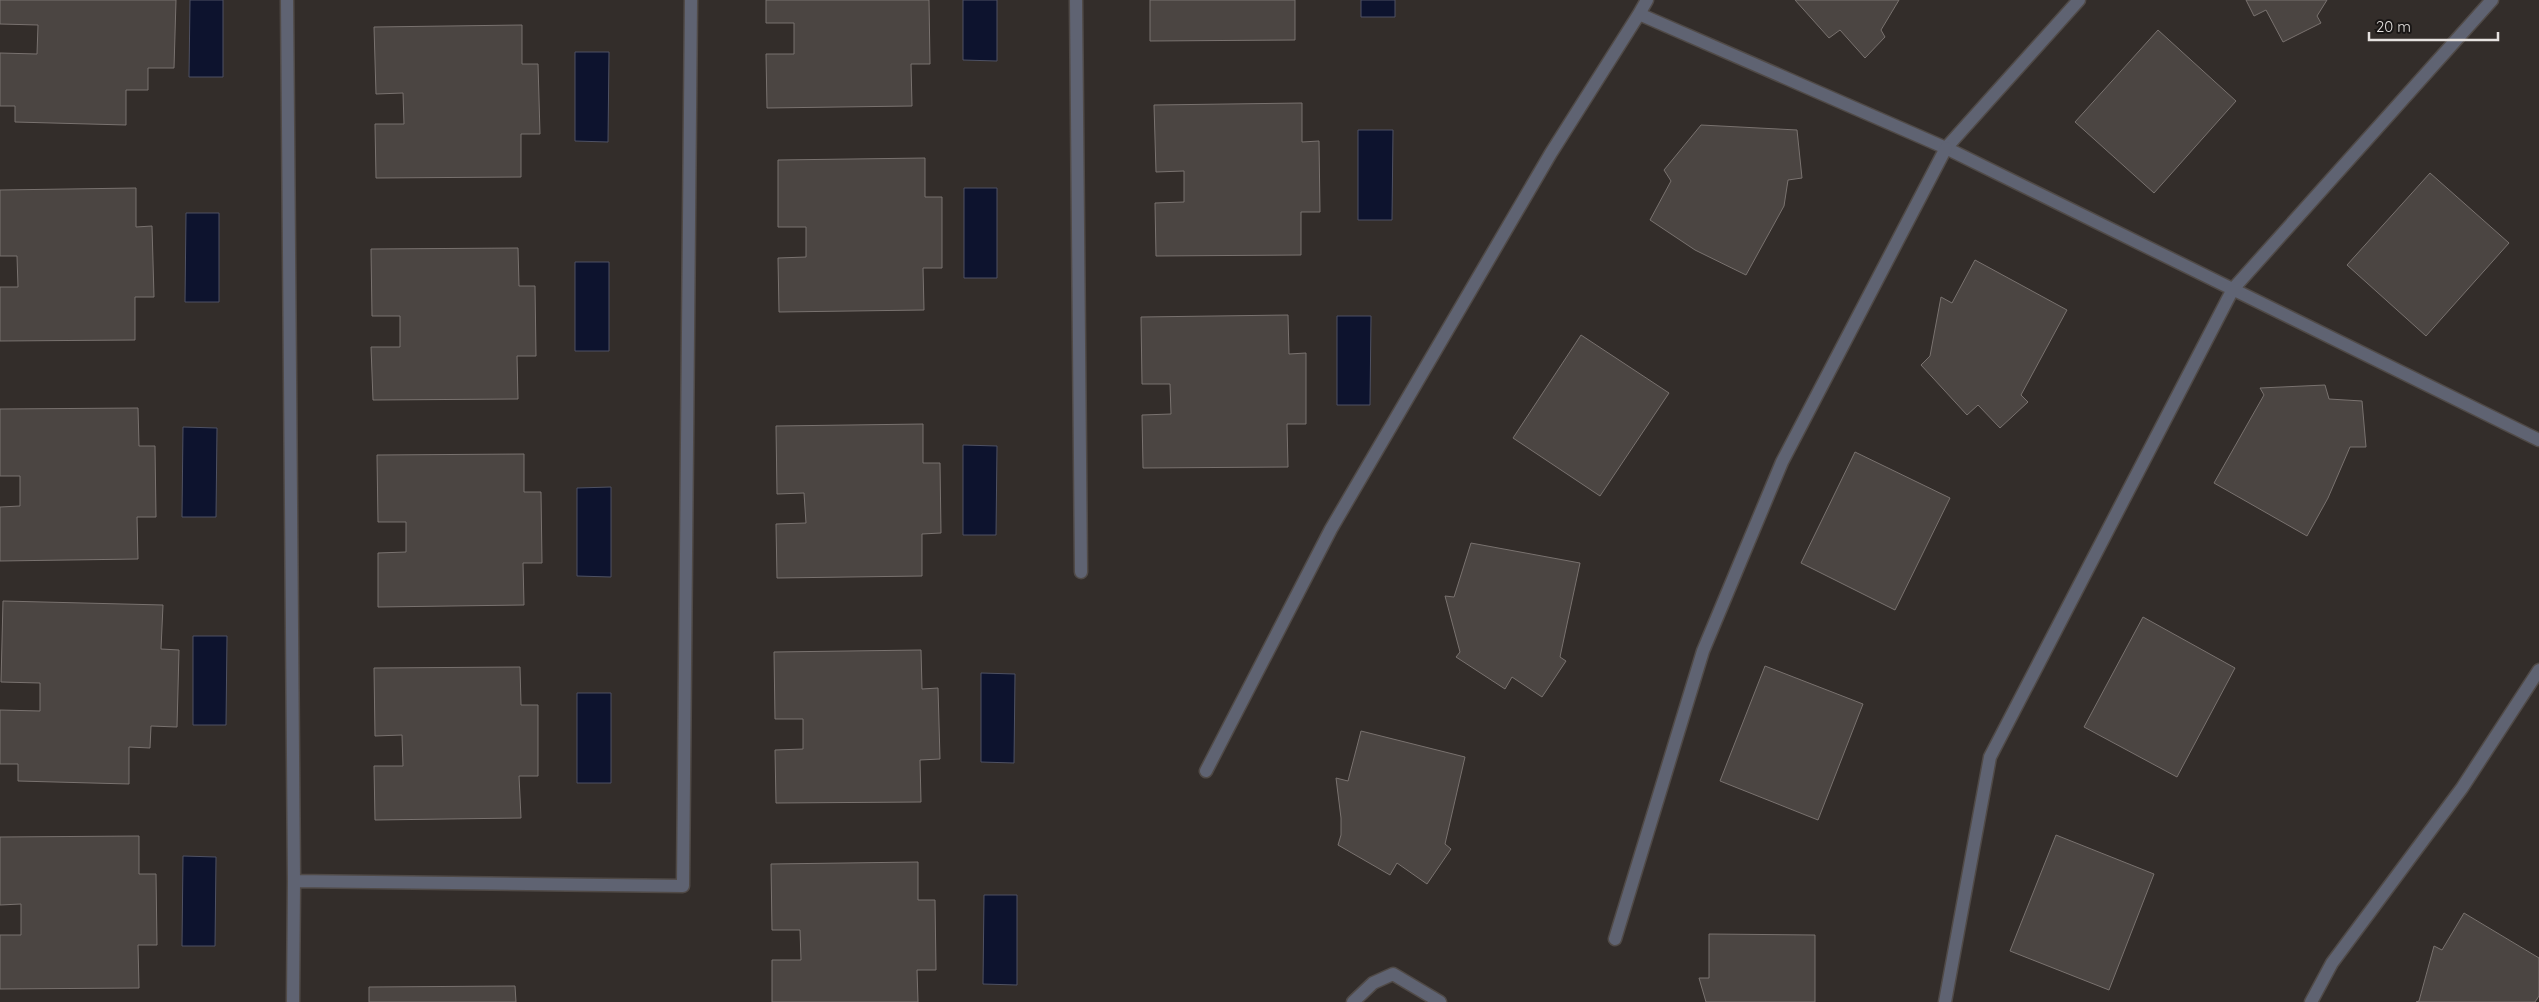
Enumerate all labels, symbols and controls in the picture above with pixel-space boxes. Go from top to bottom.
scale bar [2369,10,2498,42]
text: 20 m [2376,17,2411,36]

